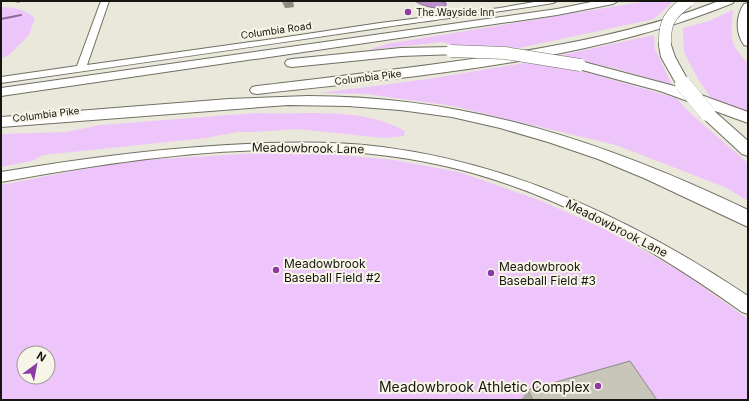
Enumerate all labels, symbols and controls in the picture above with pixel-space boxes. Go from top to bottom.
place label: The Wayside Inn [416,6,495,18]
marker: The Wayside Inn [403,7,413,17]
street label: Columbia Road [240,19,312,41]
street label: Columbia Pike [334,67,402,87]
street label: Columbia Pike [12,104,80,124]
street label: Meadowbrook Lane [252,140,364,156]
street label: Meadowbrook Lane [563,196,671,260]
place label: Meadowbrook Baseball Field #2 [284,256,381,285]
place label: Meadowbrook Baseball Field #3 [499,259,596,288]
marker: Meadowbrook Baseball Field #2 [271,265,281,275]
marker: Meadowbrook Baseball Field #3 [486,268,496,278]
north arrow [16,345,56,385]
text: N [34,348,49,365]
place label: Meadowbrook Athletic Complex [379,378,590,395]
marker: Meadowbrook Athletic Complex [593,381,603,391]

